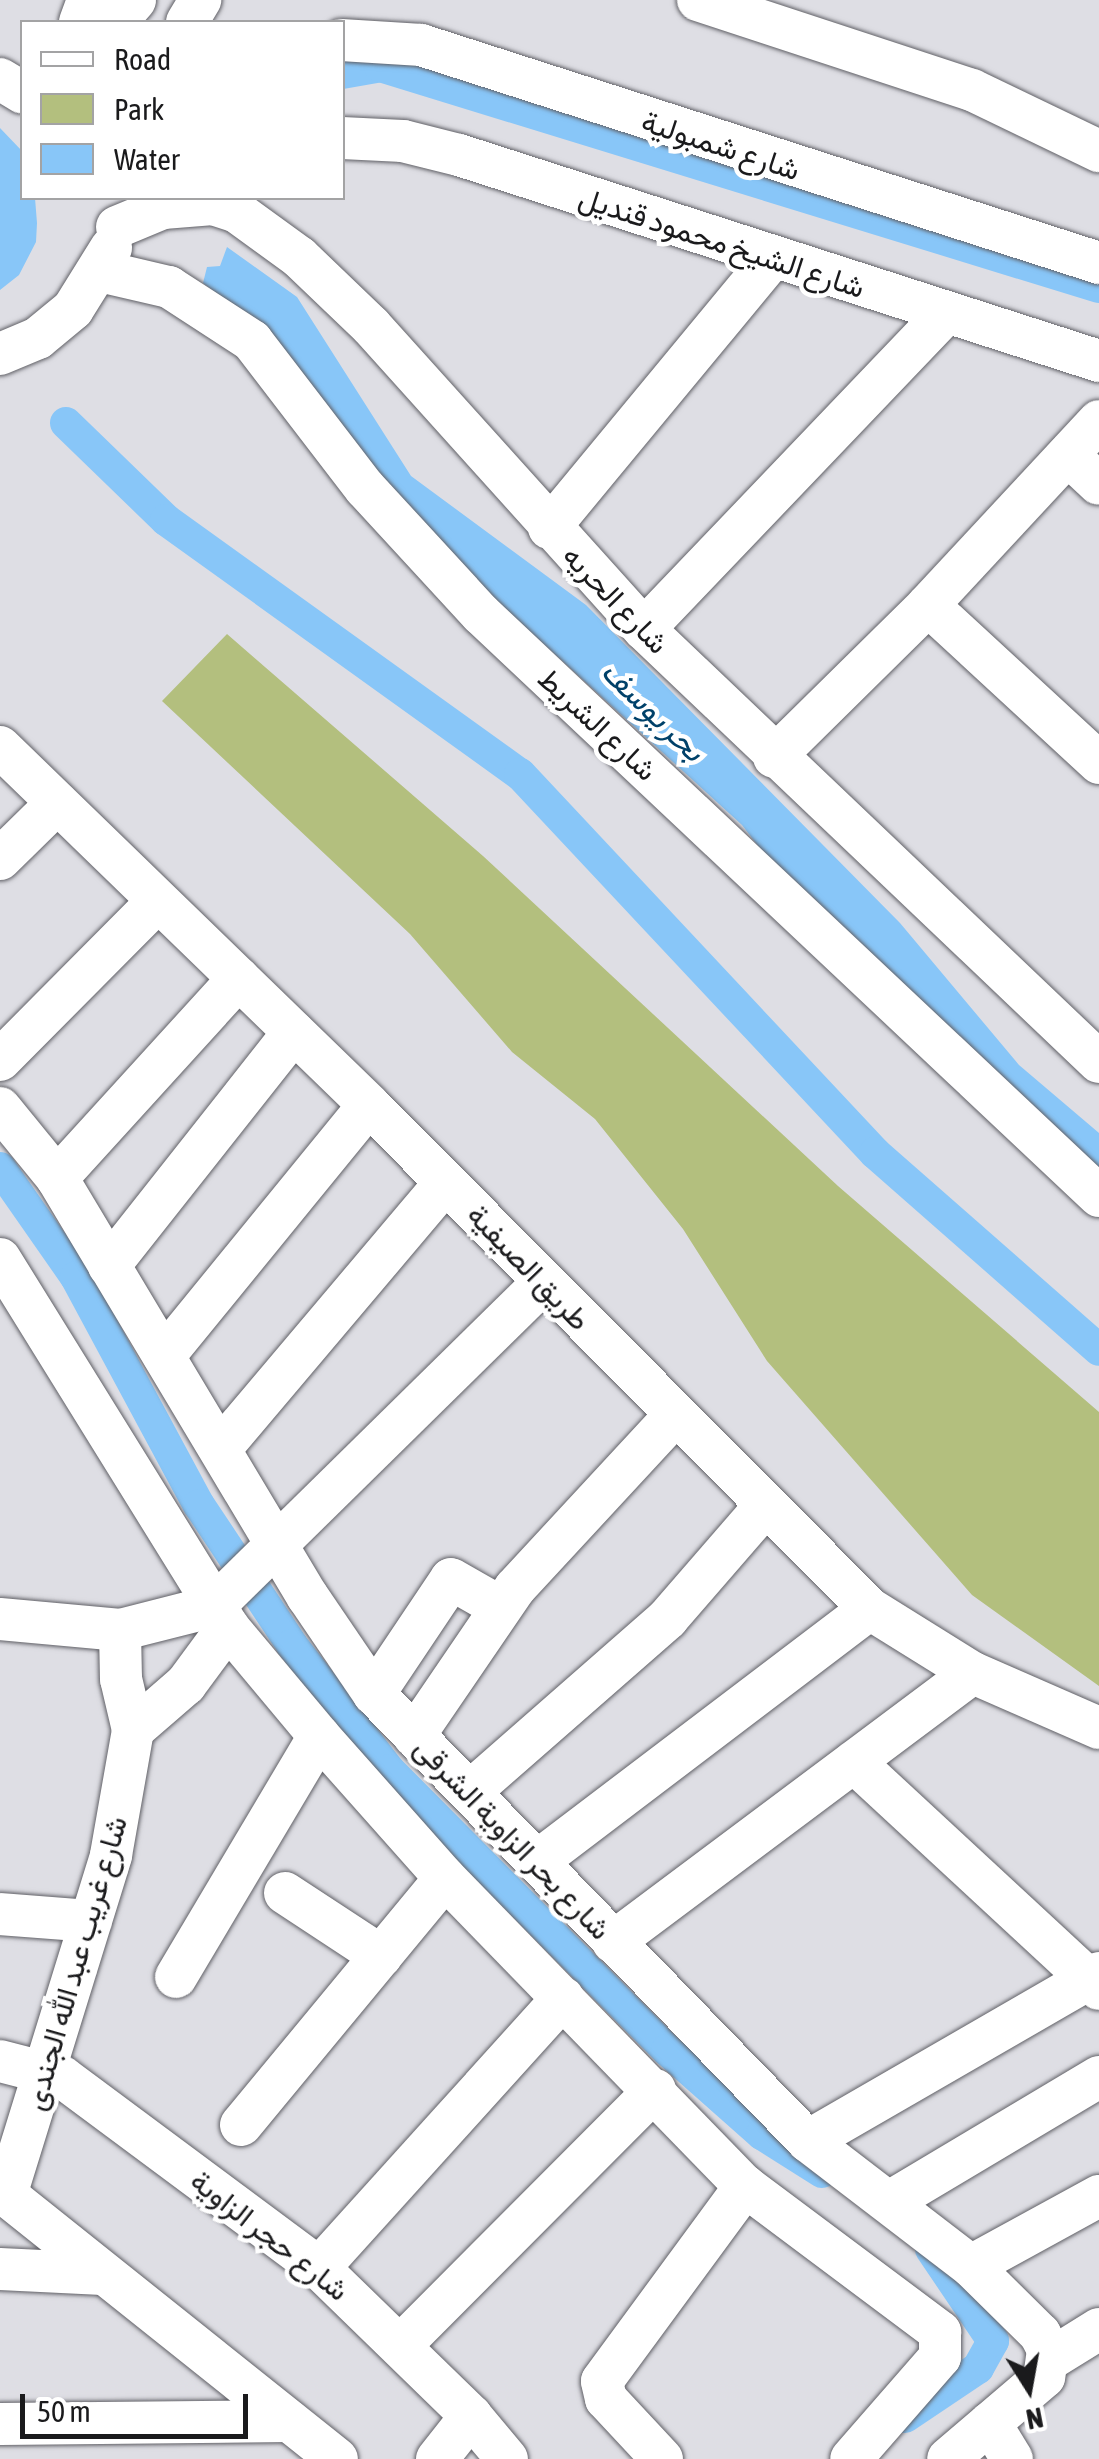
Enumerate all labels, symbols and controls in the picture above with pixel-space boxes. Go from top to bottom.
legend [20,20,345,200]
text: Road [114,42,171,76]
text: Park [114,92,164,126]
street label: شارع شمبولية [637,103,805,187]
text: Water [114,142,180,176]
street label: شارع الشيخ محمود قنديل [575,179,869,305]
street label: شارع الحريه [555,537,677,661]
water label: بحر يوسف [593,652,713,770]
street label: شارع الشريط [531,660,665,788]
street label: طريق الصيفية [460,1196,598,1338]
street label: شارع بحر الزاوية الشرقى [407,1729,619,1947]
street label: شارع غريب عبد الله الجندى [16,1812,134,2114]
street label: شارع حجر الزاوية [184,2162,356,2308]
north arrow [979,2339,1079,2439]
scale bar [25,2374,252,2436]
text: 50 m [37,2394,91,2428]
text: N [1024,2401,1046,2436]

